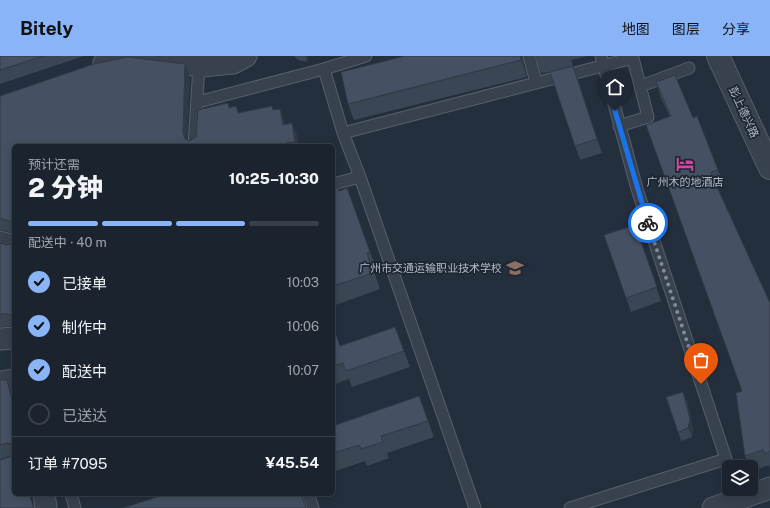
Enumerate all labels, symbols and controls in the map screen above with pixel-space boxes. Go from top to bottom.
text: Bitely [20,17,73,39]
text: 地图 [622,21,650,37]
text: 图层 [672,21,700,37]
text: 分享 [722,21,750,37]
pin [598,70,632,111]
icon: home [604,76,626,98]
street label: 彭上德兴路 [727,85,761,139]
hotel icon: 广州木的地酒店 [675,154,695,174]
text: 预计还需 [28,157,80,172]
text: 10:25–10:30 [229,170,319,187]
text: 2 分钟 [28,172,103,203]
place label: 广州木的地酒店 [647,176,724,188]
courier [628,203,668,243]
icon: bike [637,212,659,234]
text: 配送中 · 40 m [28,235,107,250]
school or university icon: 广州市交通运输职业技术学校 [505,258,525,278]
place label: 广州市交通运输职业技术学校 [359,262,502,274]
icon: check [28,271,50,293]
text: 已接单 [62,275,107,292]
text: 10:03 [287,275,319,290]
icon: check [28,315,50,337]
text: 制作中 [62,319,107,336]
text: 10:06 [287,319,319,334]
pin [684,343,718,384]
icon: bag [690,349,712,371]
icon: check [28,359,50,381]
text: 配送中 [62,363,107,380]
text: 10:07 [287,363,319,378]
text: 已送达 [62,407,107,424]
text: ¥45.54 [265,454,319,471]
text: 订单 #7095 [28,455,107,472]
map controls [722,460,758,496]
button: layers [722,460,758,496]

